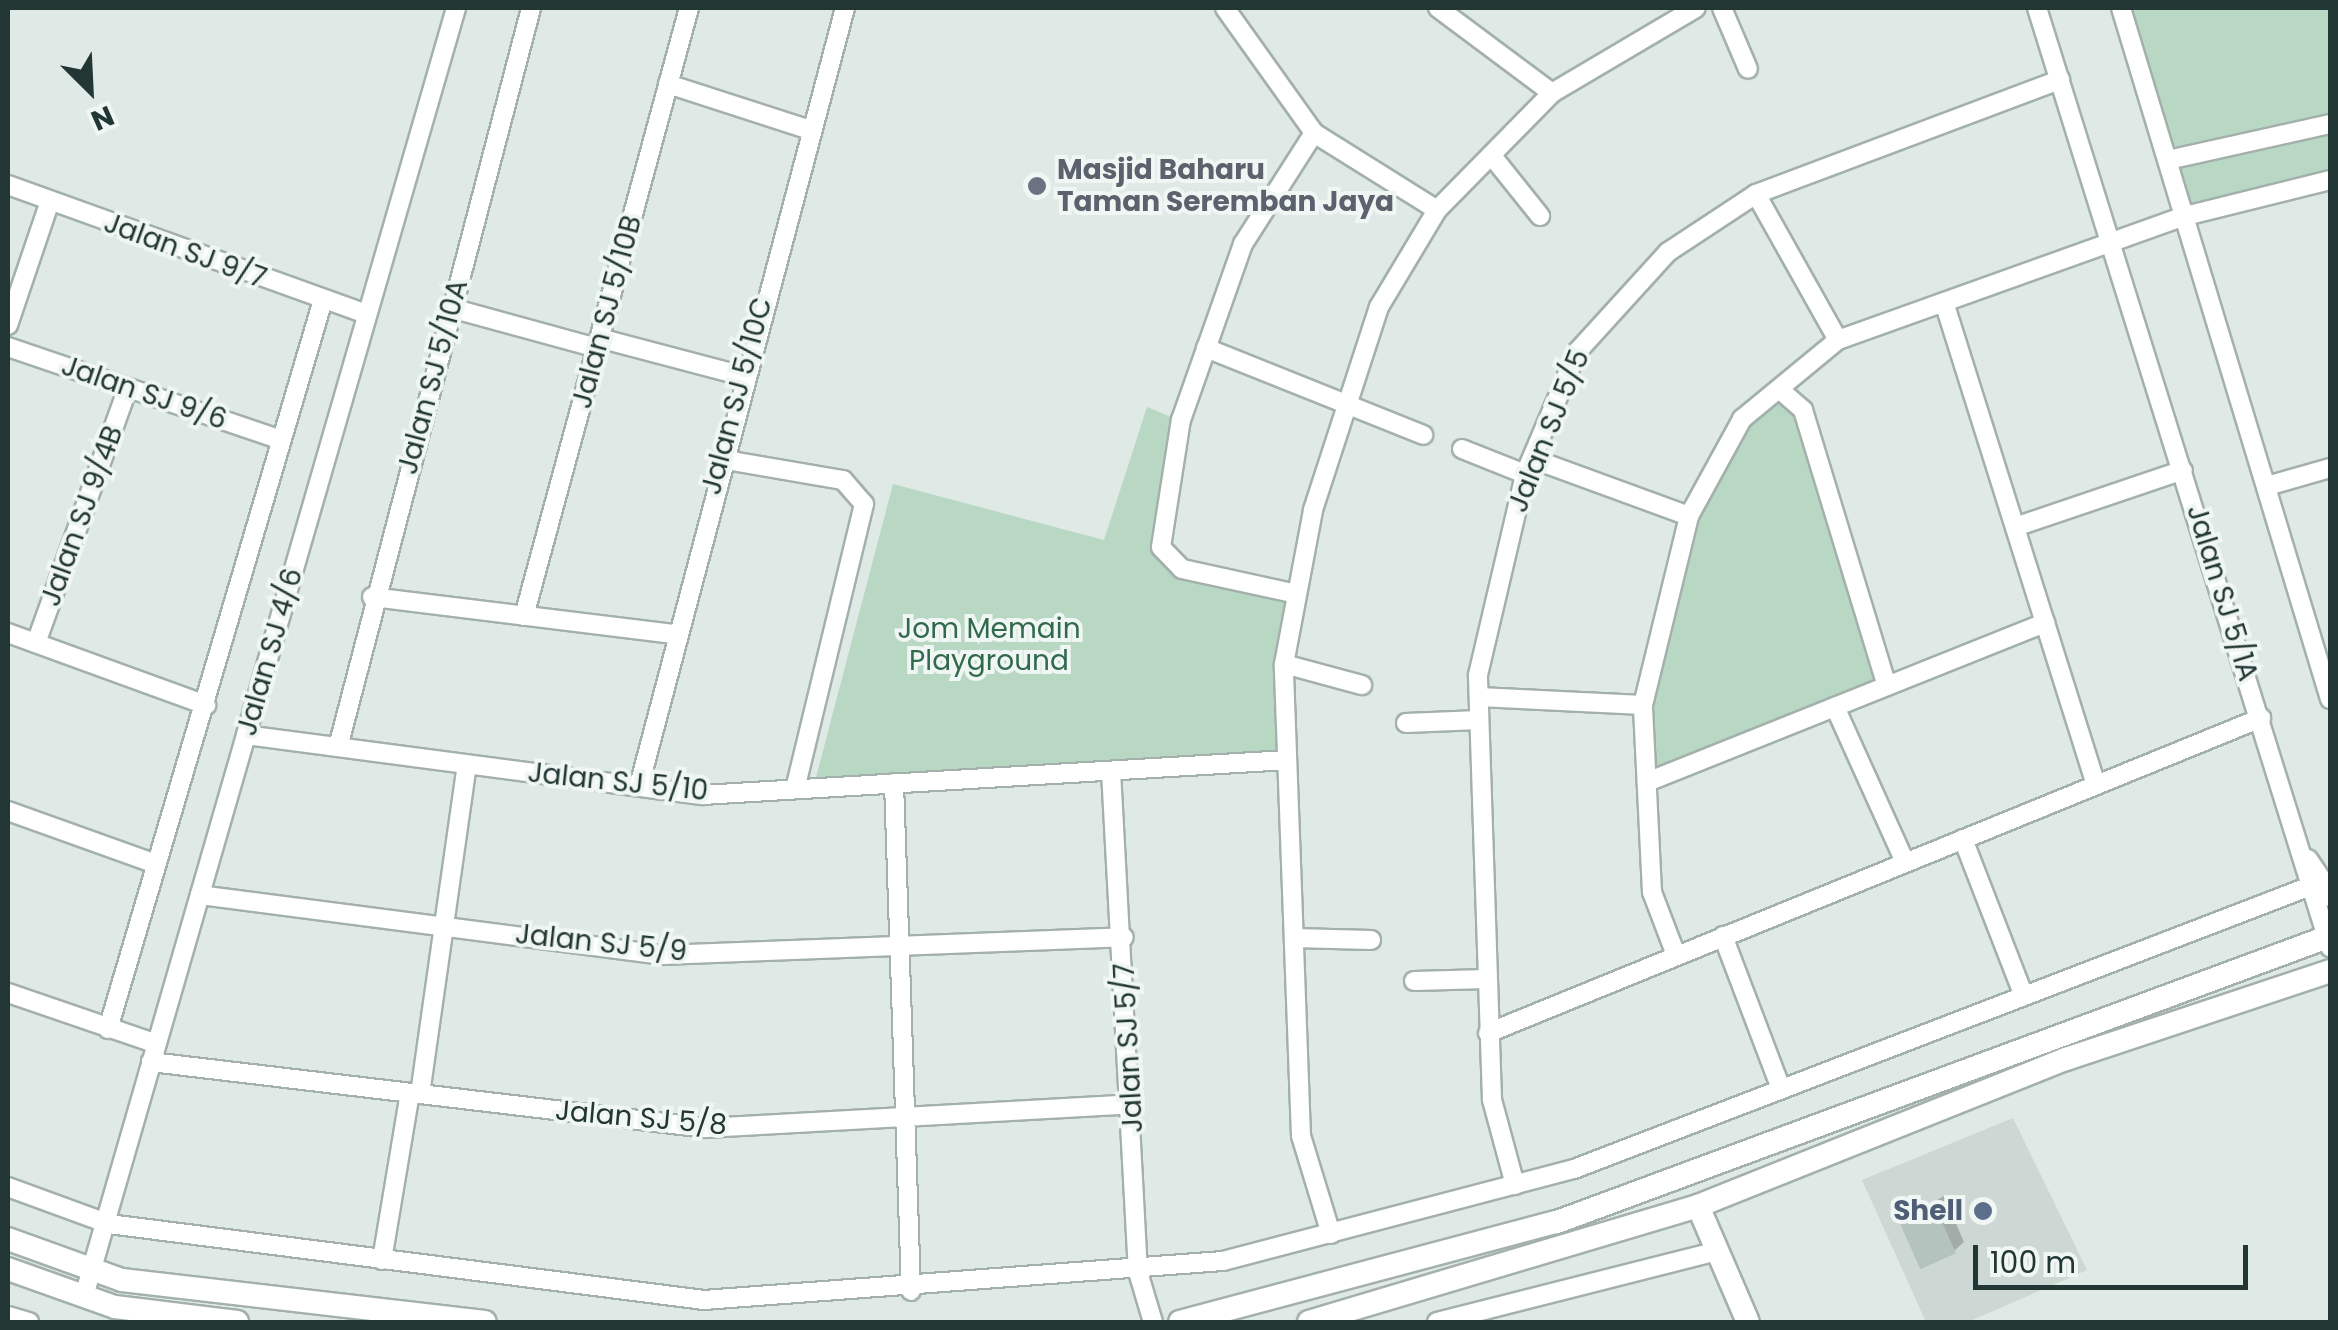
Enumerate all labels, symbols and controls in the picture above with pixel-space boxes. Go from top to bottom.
north arrow [40,40,140,140]
text: N [85,96,120,140]
place label: Masjid Baharu Taman Seremban Jaya [1057,153,1394,219]
marker: Masjid Baharu Taman Seremban Jaya [1026,175,1048,197]
street label: Jalan SJ 9/7 [99,206,271,296]
street label: Jalan SJ 5/10B [565,212,649,412]
street label: Jalan SJ 5/10A [391,276,475,478]
street label: Jalan SJ 5/10C [695,294,779,498]
street label: Jalan SJ 5/5 [1501,345,1597,517]
street label: Jalan SJ 9/6 [57,349,231,437]
street label: Jalan SJ 9/4B [34,421,130,611]
street label: Jalan SJ 5/1A [2179,501,2265,685]
street label: Jalan SJ 4/6 [230,564,310,740]
park label: Jom Memain Playground [897,612,1081,678]
street label: Jalan SJ 5/10 [526,756,710,808]
street label: Jalan SJ 5/9 [514,917,688,969]
street label: Jalan SJ 5/7 [1108,962,1150,1134]
street label: Jalan SJ 5/8 [554,1094,728,1142]
place label: Shell [1893,1194,1963,1228]
marker: Shell [1972,1200,1994,1222]
scale bar [1978,1225,2253,1287]
text: 100 m [1990,1241,2076,1284]

